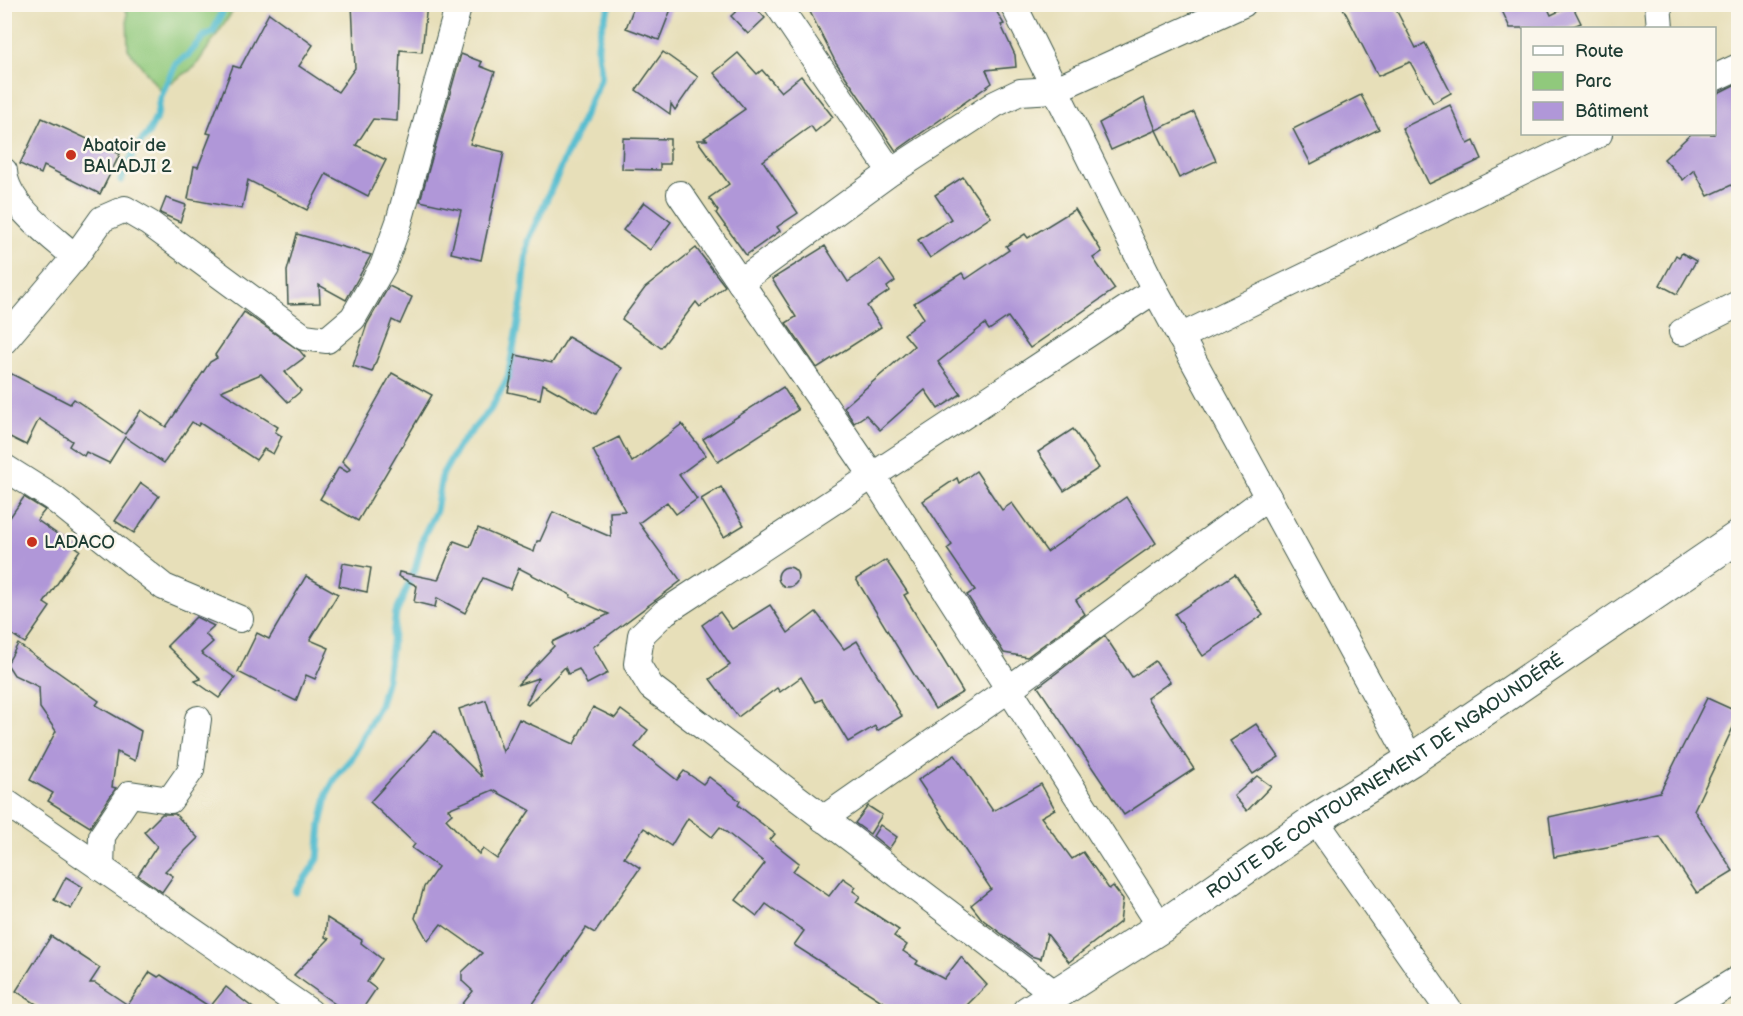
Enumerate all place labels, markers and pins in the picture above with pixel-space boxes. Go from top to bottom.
place label: Abatoir de BALADJI 2 [83,135,172,177]
marker: Abatoir de BALADJI 2 [64,148,78,162]
place label: LADACO [44,532,115,553]
marker: LADACO [25,535,39,549]

